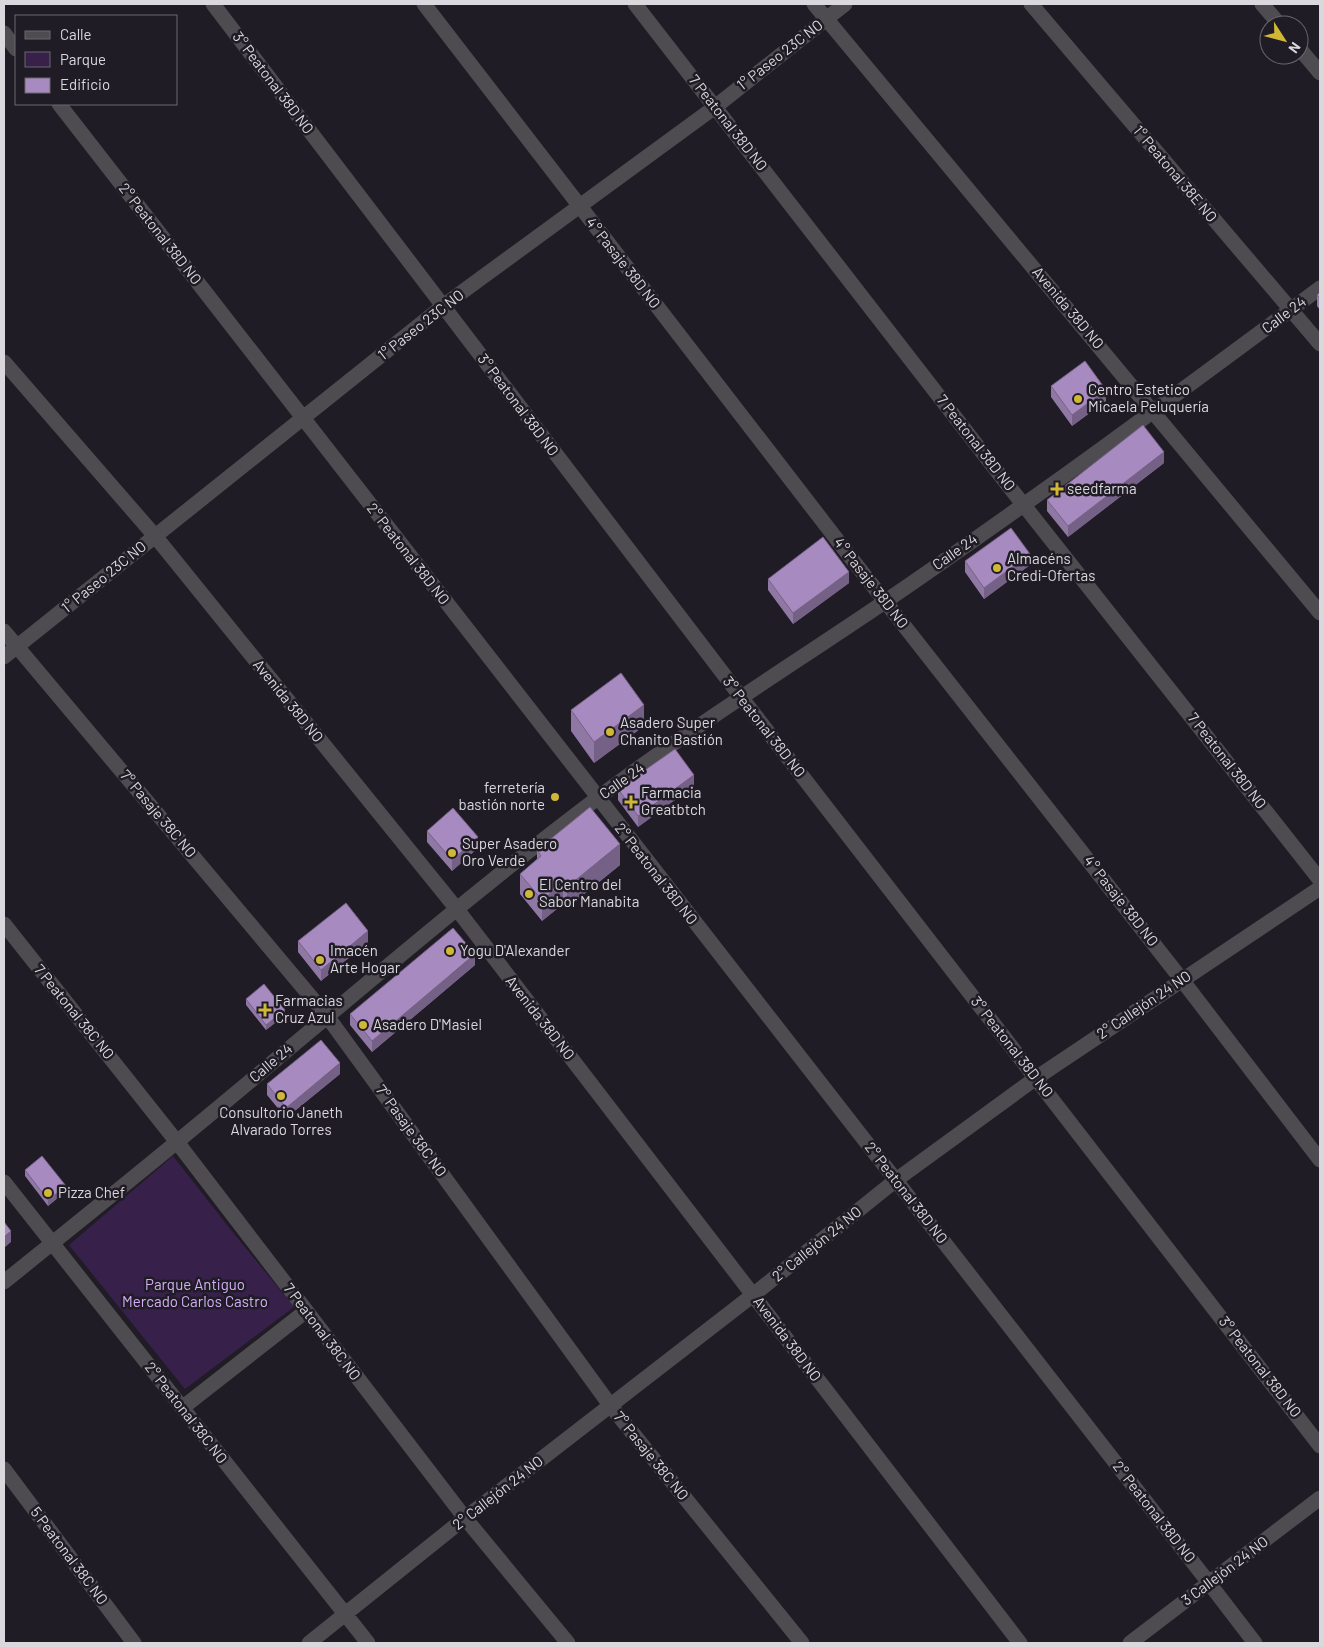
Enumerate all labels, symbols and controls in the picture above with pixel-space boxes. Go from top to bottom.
legend [15,15,178,105]
street label: 1° Paseo 23C NO [733,15,826,93]
north arrow [1259,15,1309,65]
text: Calle [60,25,92,43]
street label: 3° Peatonal 38D NO [229,28,318,137]
text: N [1285,39,1305,57]
text: Parque [60,50,106,68]
street label: 7 Peatonal 38D NO [686,71,772,174]
text: Edificio [60,75,110,93]
street label: 1° Peatonal 38E NO [1130,121,1221,225]
street label: 2° Peatonal 38D NO [116,179,206,288]
street label: 4° Pasaje 38D NO [583,213,665,311]
street label: Avenida 38D NO [1029,263,1108,352]
street label: 1° Paseo 23C NO [374,285,467,363]
street label: Calle 24 [1258,292,1309,337]
street label: 3° Peatonal 38D NO [474,350,563,459]
place label: Centro Estetico Micaela Peluquería [1088,380,1209,415]
street label: 7 Peatonal 38D NO [934,391,1020,494]
marker: Centro Estetico Micaela Peluquería [1072,393,1084,405]
place label: seedfarma [1067,479,1137,497]
marker: seedfarma [1051,483,1063,495]
street label: 2° Peatonal 38D NO [364,499,454,608]
street label: Calle 24 [928,529,980,573]
street label: 4° Pasaje 38D NO [831,533,913,631]
street label: 1° Paseo 23C NO [57,536,149,616]
place label: Almacéns Credi-Ofertas [1007,549,1095,584]
marker: Almacéns Credi-Ofertas [991,562,1003,574]
street label: Avenida 38D NO [250,655,328,746]
street label: 3° Peatonal 38D NO [720,672,810,781]
street label: 7 Peatonal 38D NO [1185,709,1271,812]
place label: Asadero Super Chanito Bastión [620,713,723,748]
marker: Asadero Super Chanito Bastión [604,726,616,738]
street label: Calle 24 [595,758,647,802]
street label: 7° Pasaje 38C NO [117,766,201,861]
place label: ferretería bastión norte [458,778,545,813]
place label: Farmacia Greatbtch [641,783,706,818]
marker: ferretería bastión norte [549,791,561,803]
marker: Farmacia Greatbtch [625,796,637,808]
street label: 2° Peatonal 38D NO [612,819,702,928]
place label: Super Asadero Oro Verde [462,834,557,869]
marker: Super Asadero Oro Verde [446,847,458,859]
street label: 4° Pasaje 38D NO [1081,851,1163,949]
place label: El Centro del Sabor Manabita [539,875,639,910]
marker: El Centro del Sabor Manabita [523,888,535,900]
place label: Imacén Arte Hogar [330,941,401,976]
place label: Yogu D'Alexander [460,941,570,959]
marker: Yogu D'Alexander [444,945,456,957]
marker: Imacén Arte Hogar [314,954,326,966]
street label: 7 Peatonal 38C NO [31,960,119,1062]
street label: 2° Callejón 24 NO [1093,966,1194,1042]
street label: Avenida 38D NO [502,972,579,1063]
place label: Farmacias Cruz Azul [275,991,343,1026]
street label: 3° Peatonal 38D NO [968,992,1058,1101]
marker: Farmacias Cruz Azul [259,1004,271,1016]
place label: Asadero D'Masiel [373,1015,482,1033]
marker: Asadero D'Masiel [357,1019,369,1031]
street label: Calle 24 [245,1039,296,1085]
street label: 7° Pasaje 38C NO [372,1081,451,1180]
marker: Consultorio Janeth Alvarado Torres [275,1090,287,1102]
place label: Consultorio Janeth Alvarado Torres [219,1103,343,1138]
street label: 2° Peatonal 38D NO [862,1138,952,1247]
place label: Pizza Chef [58,1183,125,1201]
marker: Pizza Chef [42,1187,54,1199]
street label: 2° Callejón 24 NO [768,1202,865,1285]
park label: Parque Antiguo Mercado Carlos Castro [122,1275,268,1310]
street label: 7 Peatonal 38C NO [280,1279,365,1384]
street label: Avenida 38D NO [750,1292,826,1384]
street label: 3° Peatonal 38D NO [1216,1312,1306,1421]
street label: 2° Peatonal 38C NO [142,1358,232,1467]
street label: 7° Pasaje 38C NO [610,1407,693,1503]
street label: 2° Callejón 24 NO [449,1451,546,1533]
street label: 2° Peatonal 38D NO [1110,1457,1200,1566]
street label: 5 Peatonal 38C NO [27,1503,112,1608]
street label: 3 Callejón 24 NO [1178,1532,1271,1609]

